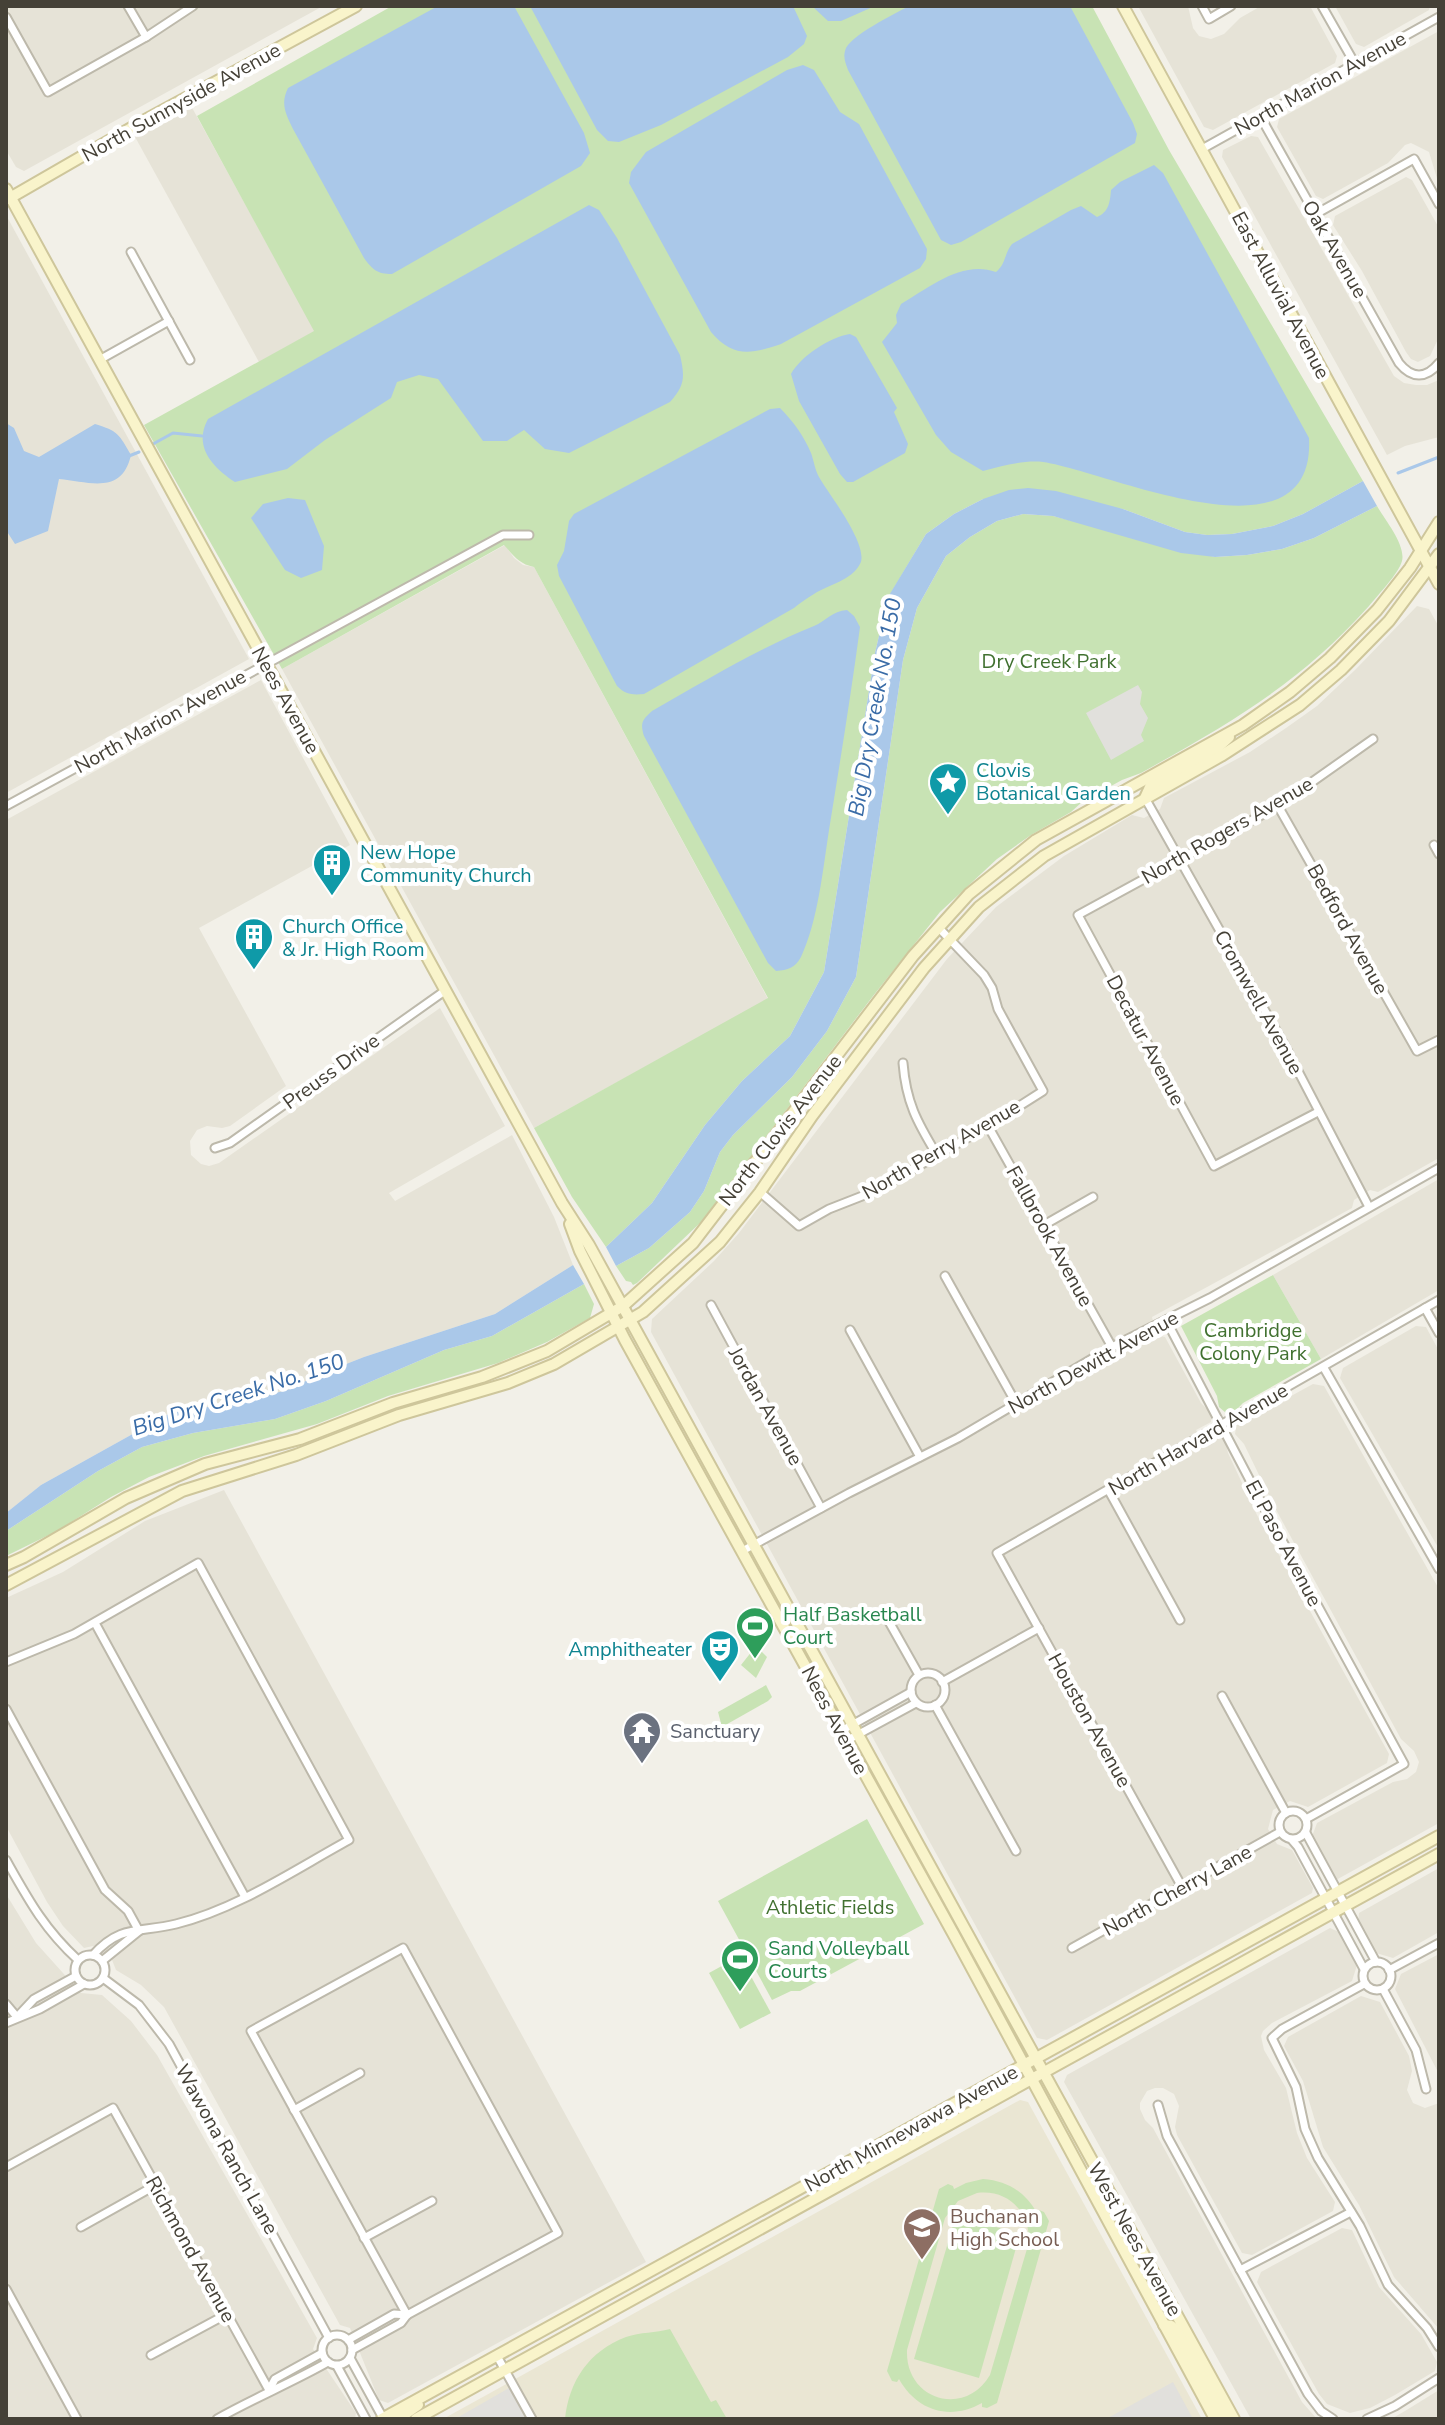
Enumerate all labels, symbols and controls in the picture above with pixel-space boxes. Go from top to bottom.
street label: North Marion Avenue [1230,25,1411,142]
street label: North Sunnyside Avenue [77,37,285,168]
street label: Oak Avenue [1296,195,1374,303]
street label: East Alluvial Avenue [1225,207,1336,384]
water label: Big Dry Creek No. 150 [841,596,909,819]
street label: Nees Avenue [245,642,326,759]
park label: Dry Creek Park [982,648,1117,675]
street label: North Marion Avenue [70,663,251,780]
place label: Clovis Botanical Garden [976,757,1131,807]
place icon: Clovis Botanical Garden [927,761,969,816]
street label: North Rogers Avenue [1137,770,1318,891]
place label: New Hope Community Church [360,839,532,889]
building icon: New Hope Community Church [311,842,353,897]
street label: Bedford Avenue [1301,859,1395,999]
place label: Church Office & Jr. High Room [282,913,425,963]
building icon: Church Office & Jr. High Room [233,916,275,971]
street label: Cromwell Avenue [1208,925,1309,1079]
street label: Decatur Avenue [1100,970,1191,1110]
street label: Preuss Drive [278,1027,385,1116]
street label: North Clovis Avenue [713,1049,848,1212]
street label: North Perry Avenue [857,1093,1025,1206]
street label: Fallbrook Avenue [1000,1161,1099,1312]
street label: North Dewitt Avenue [1003,1304,1183,1421]
park label: Cambridge Colony Park [1199,1317,1308,1367]
street label: Jordan Avenue [721,1341,809,1470]
water label: Big Dry Creek No. 150 [128,1347,348,1443]
street label: North Harvard Avenue [1103,1377,1293,1502]
street label: El Paso Avenue [1239,1475,1328,1611]
place label: Half Basketball Court [783,1601,922,1651]
sports icon: Half Basketball Court [734,1605,776,1660]
theatre icon: Amphitheater [699,1628,741,1683]
place label: Amphitheater [568,1636,692,1663]
street label: Houston Avenue [1041,1648,1138,1792]
street label: Nees Avenue [795,1661,874,1779]
temple icon: Sanctuary [621,1710,663,1765]
place label: Sanctuary [670,1718,761,1745]
street label: North Cherry Lane [1098,1838,1257,1943]
park label: Athletic Fields [766,1894,894,1921]
place label: Sand Volleyball Courts [768,1935,909,1985]
sports icon: Sand Volleyball Courts [719,1938,761,1993]
street label: Wawona Ranch Lane [169,2059,285,2239]
street label: North Minnewawa Avenue [800,2059,1023,2198]
street label: West Nees Avenue [1081,2157,1188,2321]
street label: Richmond Avenue [139,2171,242,2327]
place label: Buchanan High School [950,2203,1059,2253]
school or university icon: Buchanan High School [901,2206,943,2261]

